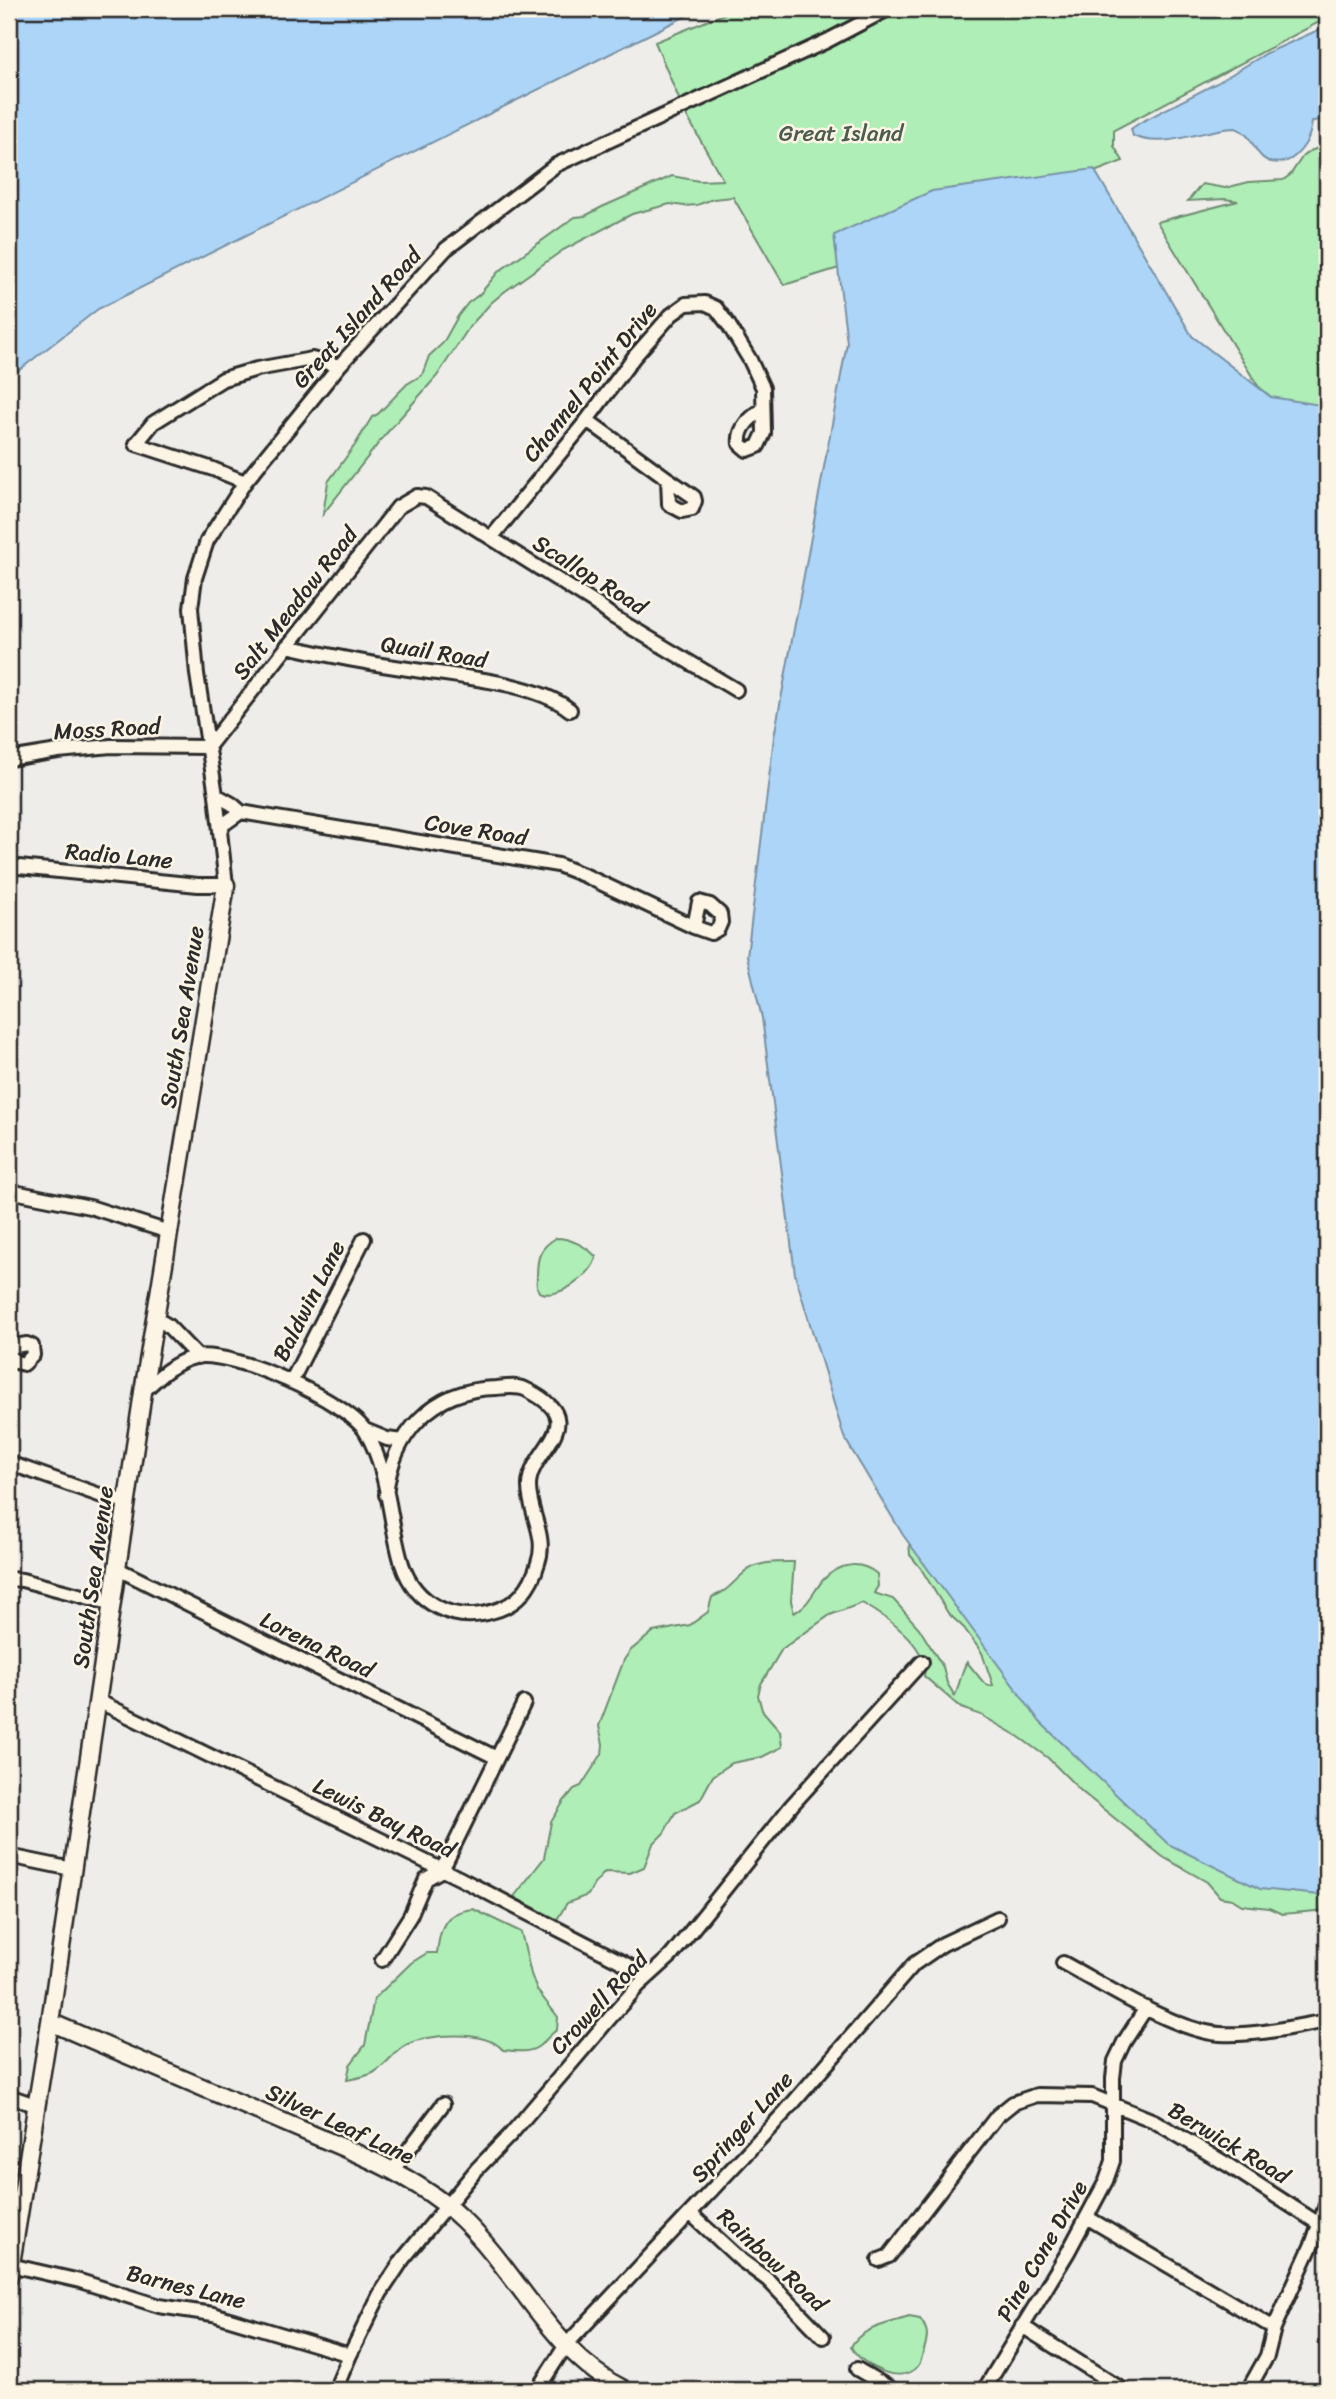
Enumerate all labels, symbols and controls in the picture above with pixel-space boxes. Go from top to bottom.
park label: Great Island [779,113,905,154]
street label: Great Island Road [282,236,434,398]
street label: Channel Point Drive [512,292,668,472]
street label: Salt Meadow Road [221,515,370,689]
street label: Scallop Road [524,523,657,628]
street label: Quail Road [378,623,492,681]
street label: Moss Road [53,706,163,752]
street label: Cove Road [422,802,532,859]
street label: Radio Lane [64,831,175,881]
street label: South Sea Avenue [147,923,217,1111]
street label: Baldwin Lane [261,1233,357,1369]
street label: South Sea Avenue [60,1483,126,1671]
street label: Lorena Road [253,1600,383,1691]
street label: Lewis Bay Road [306,1766,464,1871]
street label: Crowell Road [539,1940,660,2065]
street label: Springer Lane [680,2061,804,2193]
street label: Silver Leaf Lane [259,2072,421,2176]
street label: Berwick Road [1160,2090,1300,2197]
street label: Pine Cone Drive [985,2172,1099,2330]
street label: Rainbow Road [707,2198,838,2324]
street label: Barnes Lane [122,2252,250,2322]

